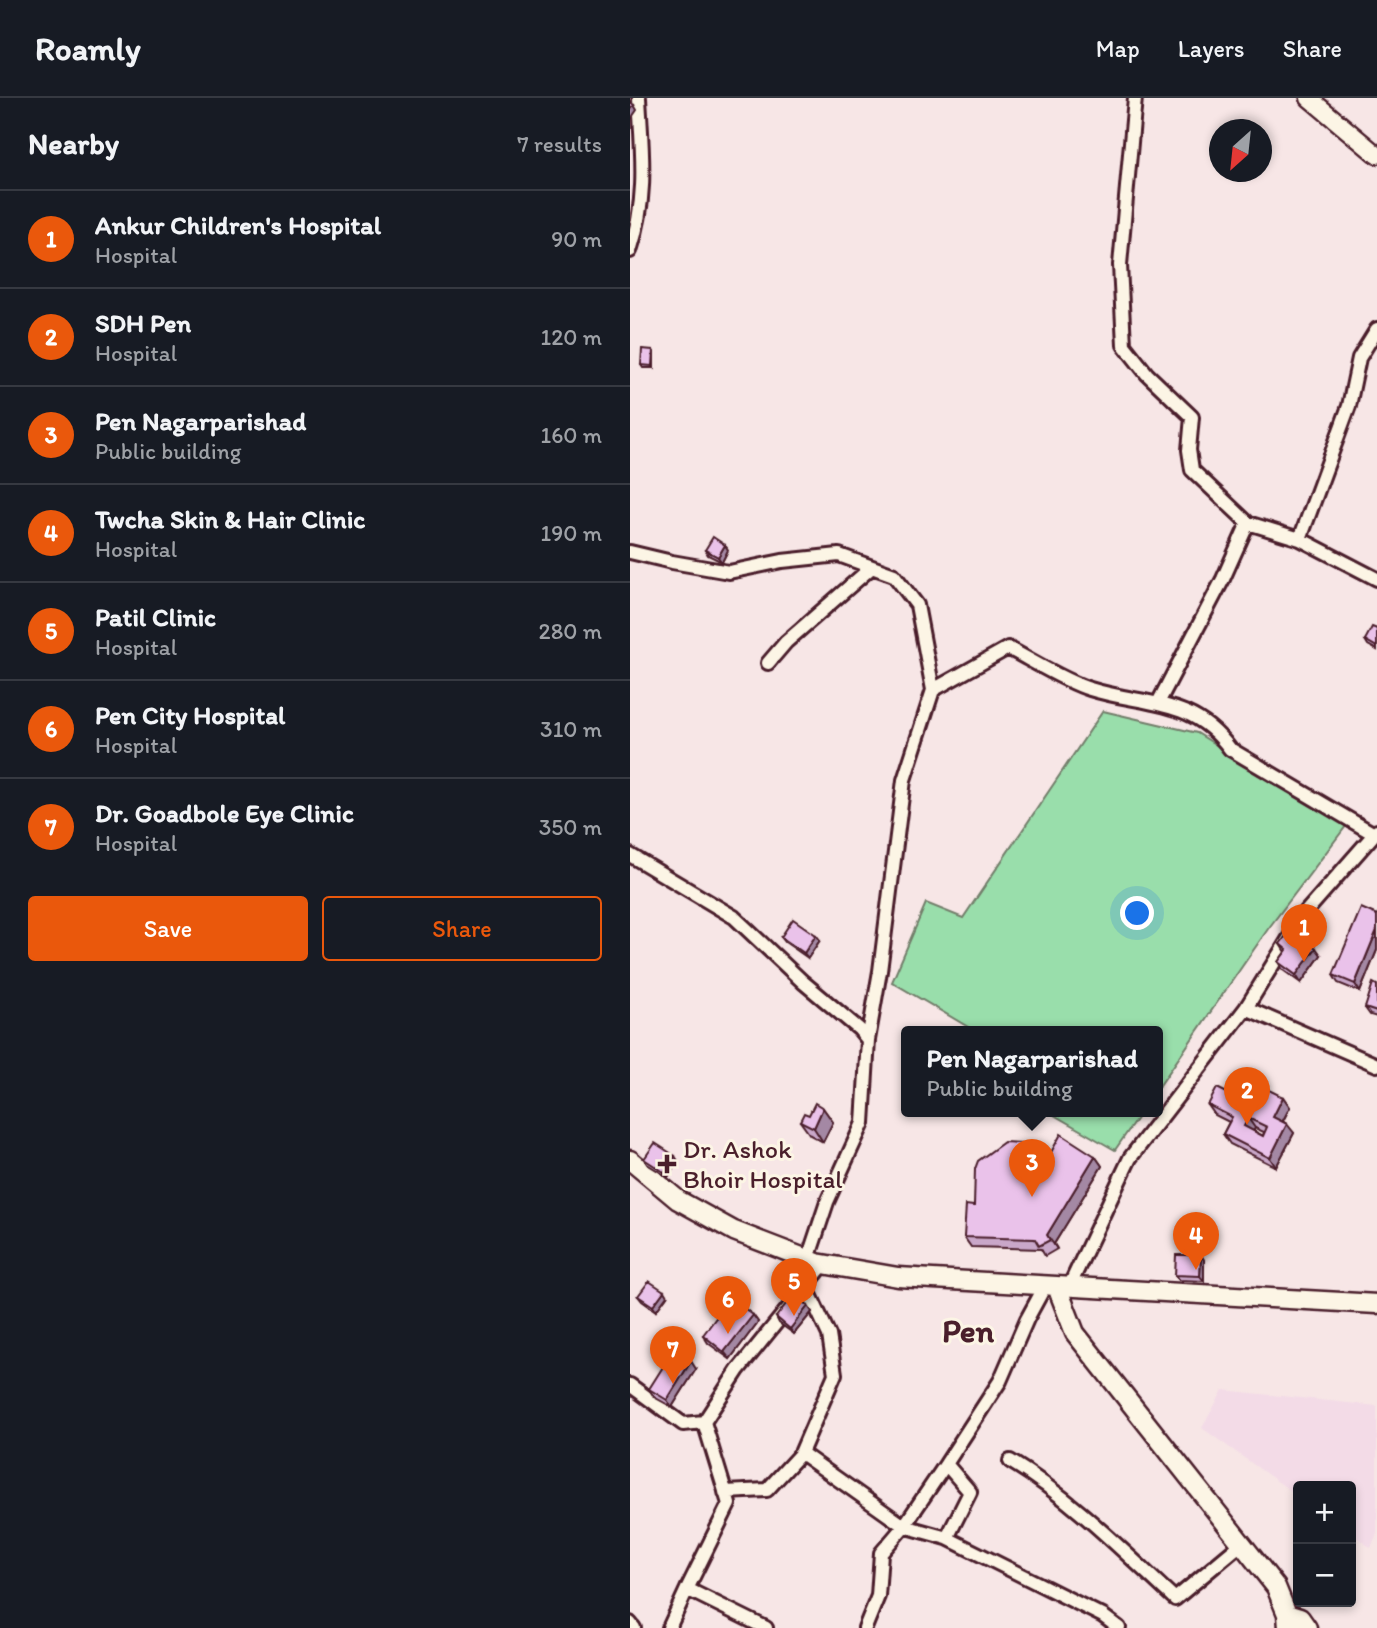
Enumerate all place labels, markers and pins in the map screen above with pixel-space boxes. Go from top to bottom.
pin: 1 [1281,904,1327,962]
pin: 2 [1224,1067,1270,1125]
place label: Dr. Ashok Bhoir Hospital [683,1133,843,1195]
pin: 3 [1009,1139,1055,1197]
marker: Dr. Ashok Bhoir Hospital [657,1154,677,1174]
pin: 4 [1173,1212,1219,1270]
pin: 5 [771,1258,817,1316]
pin: 6 [705,1276,751,1334]
pin: 7 [650,1326,696,1384]

